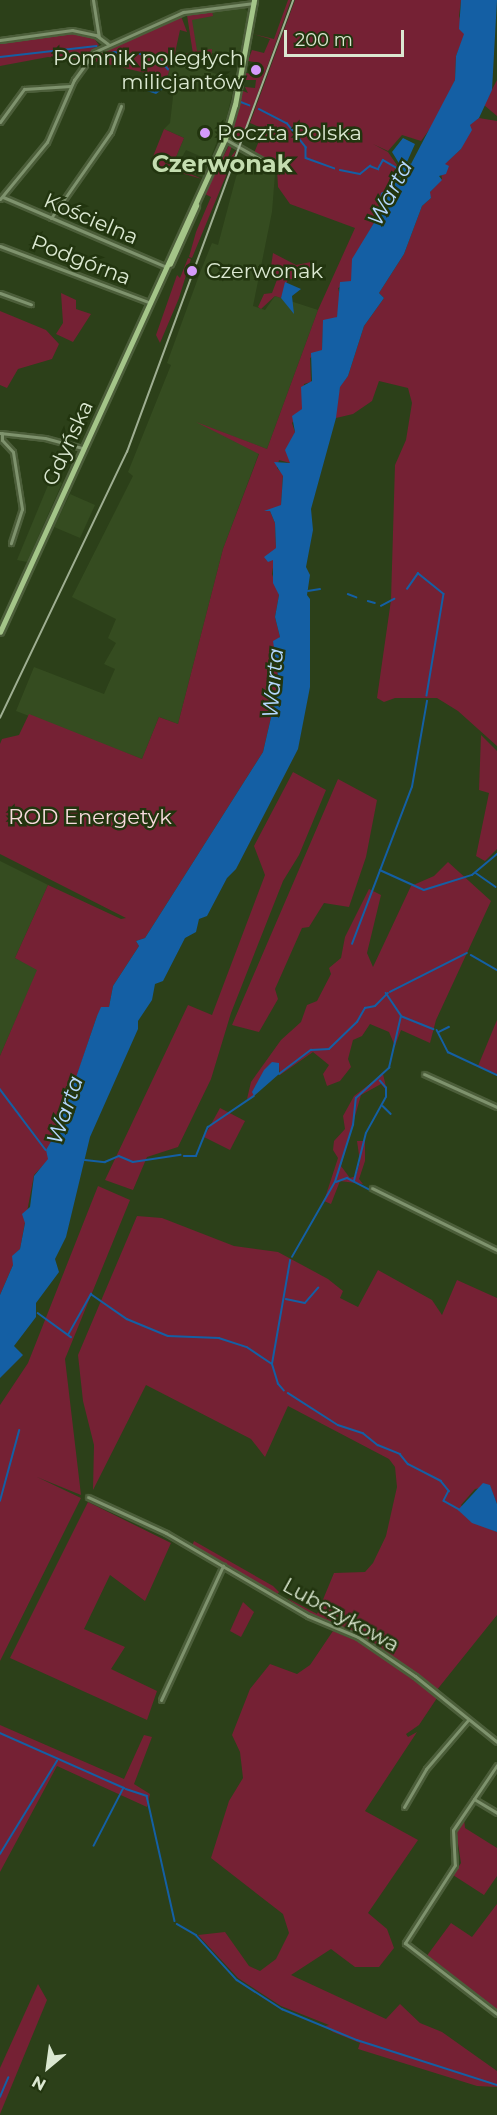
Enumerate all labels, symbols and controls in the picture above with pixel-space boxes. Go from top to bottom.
scale bar [287,18,407,56]
text: 200 m [295,29,353,51]
place label: Pomnik poległych milicjantów [53,45,244,95]
marker: Pomnik poległych milicjantów [249,63,263,77]
place label: Poczta Polska [217,120,362,146]
marker: Poczta Polska [198,126,212,140]
district label: Czerwonak [152,150,292,178]
water label: Warta [362,156,418,230]
street label: Kościelna [40,188,142,250]
street label: Podgórna [28,229,134,291]
place label: Czerwonak [206,258,323,284]
marker: Czerwonak [183,262,201,280]
street label: Gdyńska [37,396,99,490]
water label: Warta [257,647,289,719]
park label: ROD Energetyk [8,804,172,830]
water label: Warta [41,1072,89,1148]
street label: Lubczykowa [278,1573,404,1657]
north arrow [18,2037,78,2097]
text: N [29,2072,49,2095]

